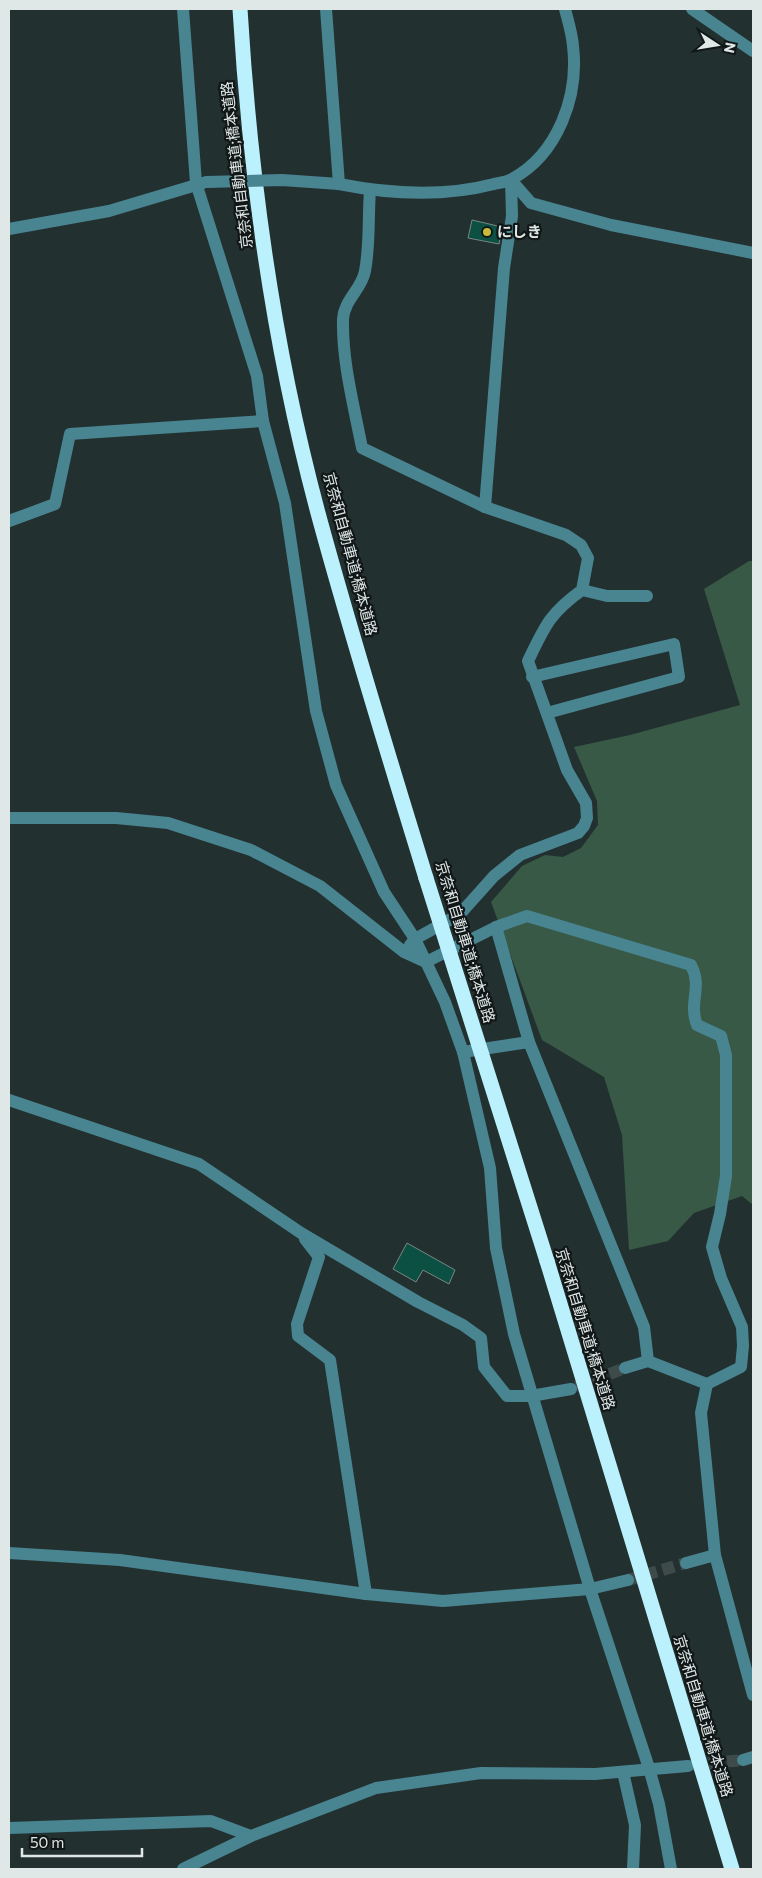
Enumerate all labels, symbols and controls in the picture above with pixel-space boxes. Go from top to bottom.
north arrow [692,20,742,70]
text: N [721,41,740,55]
street label: 京奈和自動車道;橋本道路 [217,80,255,250]
place label: にしき [497,222,542,240]
marker: にしき [481,226,493,238]
street label: 京奈和自動車道;橋本道路 [320,470,381,637]
street label: 京奈和自動車道;橋本道路 [433,858,499,1025]
street label: 京奈和自動車道;橋本道路 [553,1245,619,1412]
street label: 京奈和自動車道;橋本道路 [671,1632,737,1799]
scale bar [22,1826,142,1858]
text: 50 m [30,1833,64,1851]

